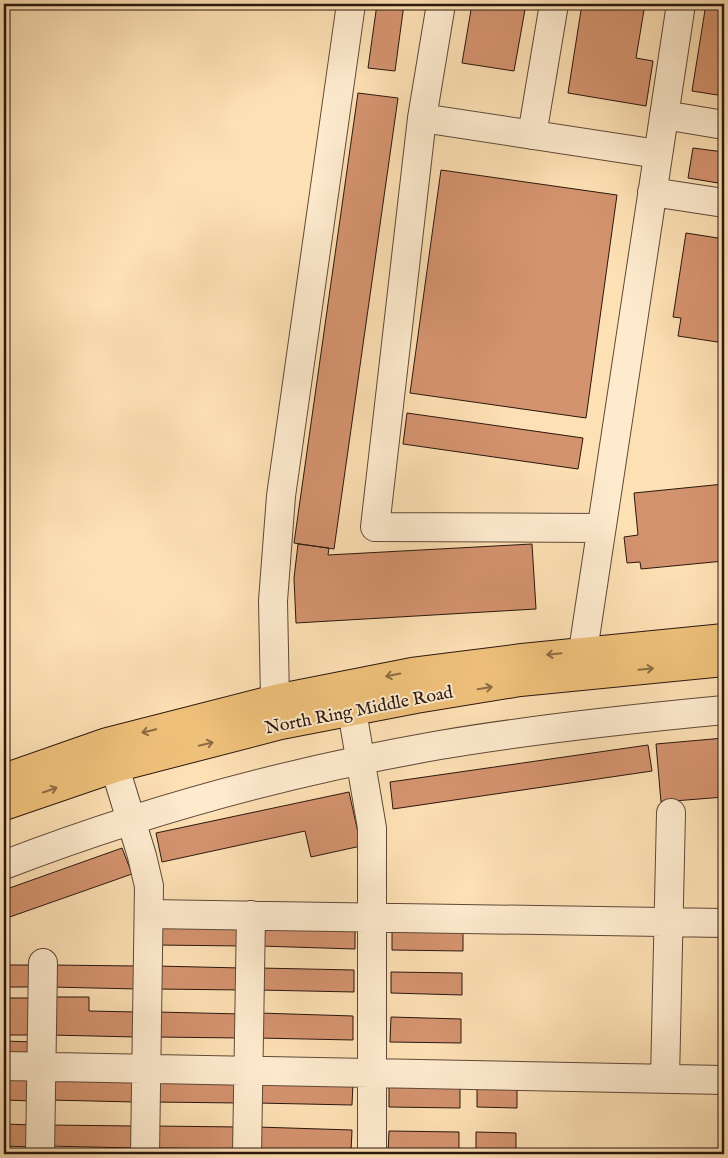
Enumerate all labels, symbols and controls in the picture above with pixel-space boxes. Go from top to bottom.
one-way arrow [546,650,562,659]
one-way arrow [638,664,654,674]
one-way arrow [385,671,401,681]
street label: North Ring Middle Road [263,681,455,741]
one-way arrow [476,683,492,693]
one-way arrow [142,727,158,736]
one-way arrow [197,739,213,748]
one-way arrow [42,785,57,794]

